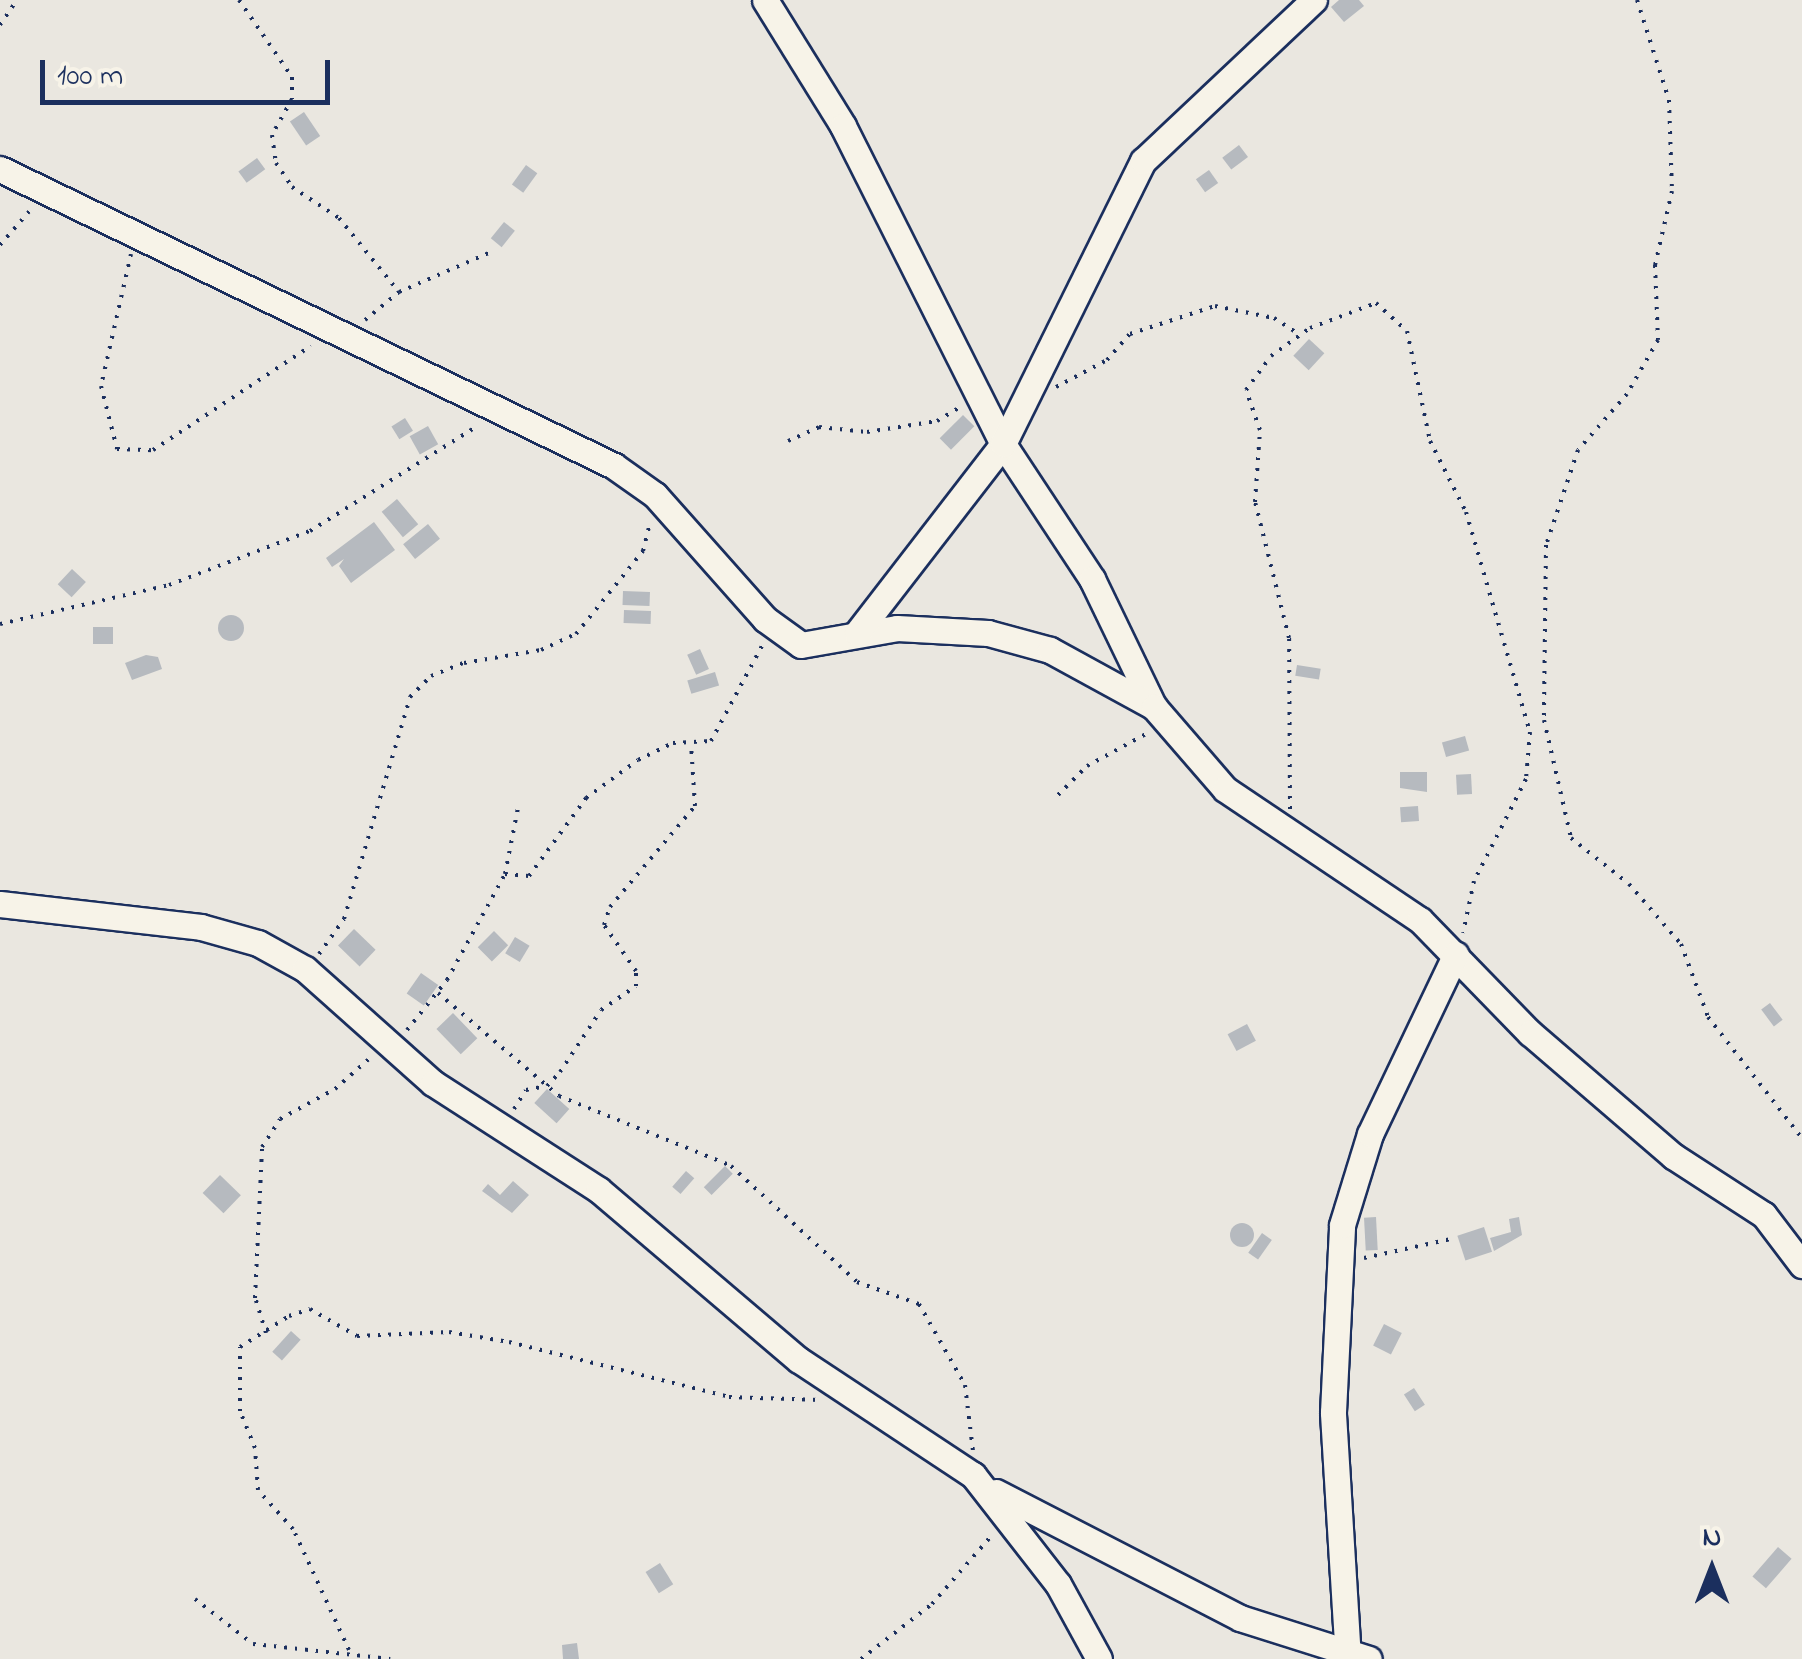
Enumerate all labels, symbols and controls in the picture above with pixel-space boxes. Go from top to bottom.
scale bar [45,40,335,102]
text: 100 m [57,55,123,99]
text: N [1703,1518,1721,1559]
north arrow [1662,1519,1762,1619]

